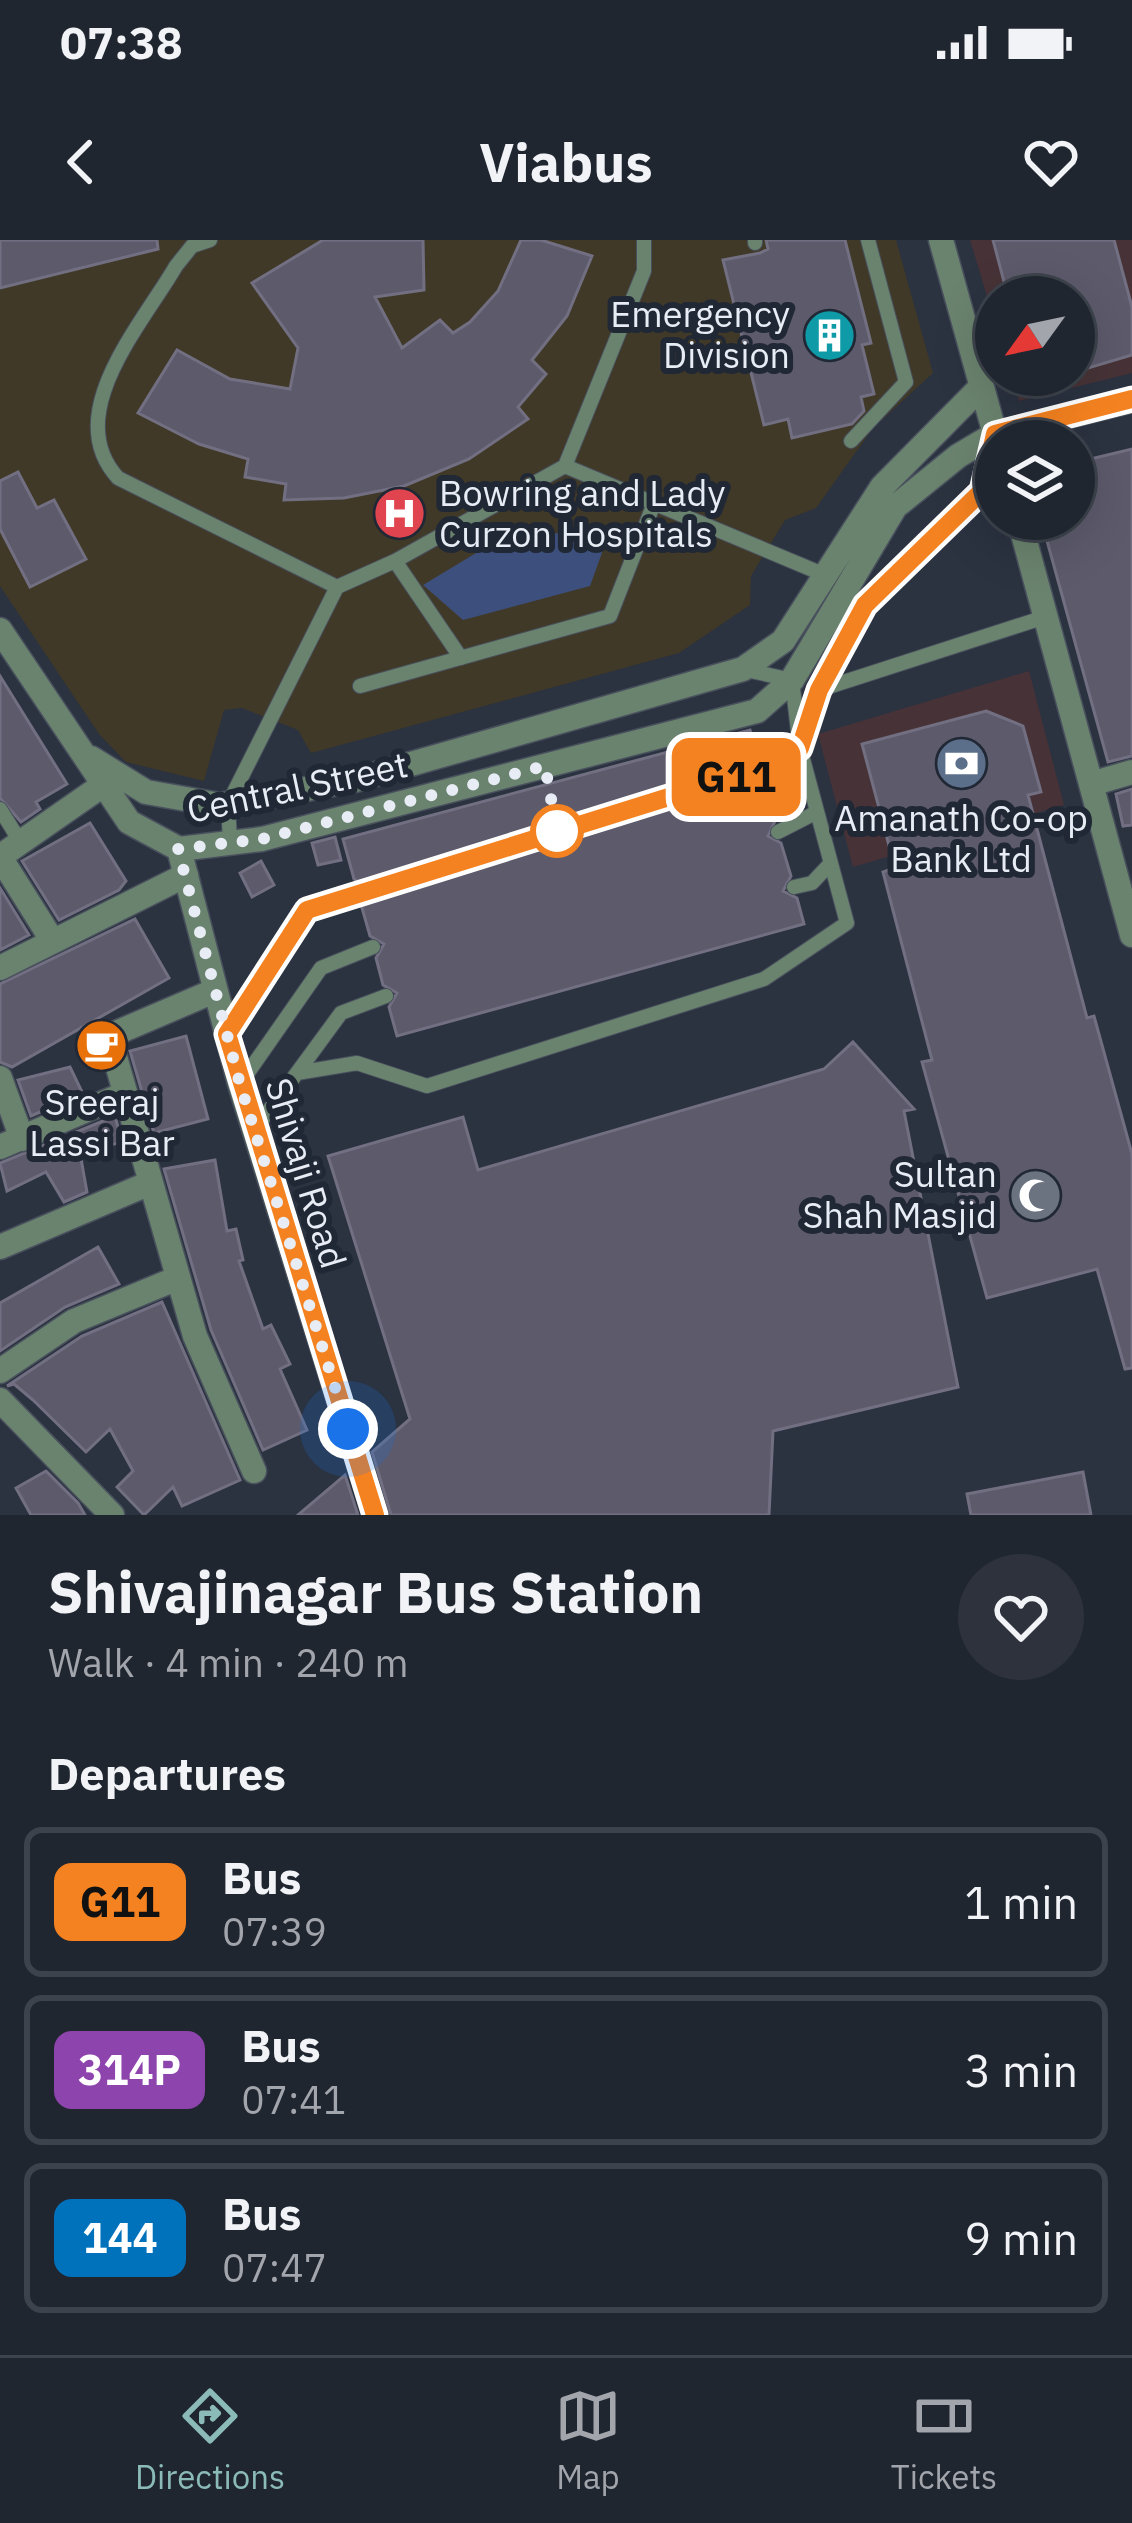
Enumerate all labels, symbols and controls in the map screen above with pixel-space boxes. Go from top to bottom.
text: 07:38 [60,13,183,71]
text: Viabus [479,127,653,197]
icon: back [48,129,114,195]
icon: heart [1018,129,1084,195]
north arrow [975,276,1095,396]
map controls [975,276,1095,540]
place label: Emergency Division [610,290,790,378]
building icon: Emergency Division [801,307,857,363]
button: layers [975,420,1095,540]
place label: Bowring and Lady Curzon Hospitals [439,469,725,557]
hospital icon: Bowring and Lady Curzon Hospitals [372,486,428,542]
bank icon: Amanath Co-op Bank Ltd [933,735,989,791]
line badge: G11 [667,738,805,816]
street label: Central Street [182,740,412,833]
text: G11 [696,749,776,804]
place label: Amanath Co-op Bank Ltd [834,794,1088,882]
unlabelled marker [532,806,582,856]
cafe icon: Sreeraj Lassi Bar [74,1018,130,1074]
street label: Shivaji Road [255,1072,358,1274]
place label: Sreeraj Lassi Bar [29,1078,175,1166]
place label: Sultan Shah Masjid [803,1150,997,1238]
mosque icon: Sultan Shah Masjid [1008,1167,1064,1223]
your location [318,1399,378,1459]
button: heart [958,1554,1084,1680]
text: Shivajinagar Bus Station [48,1555,703,1629]
text: Walk · 4 min · 240 m [48,1637,409,1688]
text: Departures [48,1744,286,1802]
text: Bus [222,1848,302,1906]
text: 1 min [964,1873,1078,1931]
text: G11 [80,1874,160,1929]
text: 07:39 [222,1906,327,1957]
text: Bus [241,2016,321,2074]
text: 3 min [964,2041,1078,2099]
text: 314P [78,2042,181,2097]
text: 07:41 [241,2074,346,2125]
text: Bus [222,2184,302,2242]
text: 9 min [964,2209,1078,2267]
text: 144 [82,2210,158,2265]
text: 07:47 [222,2242,327,2293]
tab: Directions [135,2383,285,2498]
tab: Map [555,2383,621,2498]
tab: Tickets [891,2383,997,2498]

